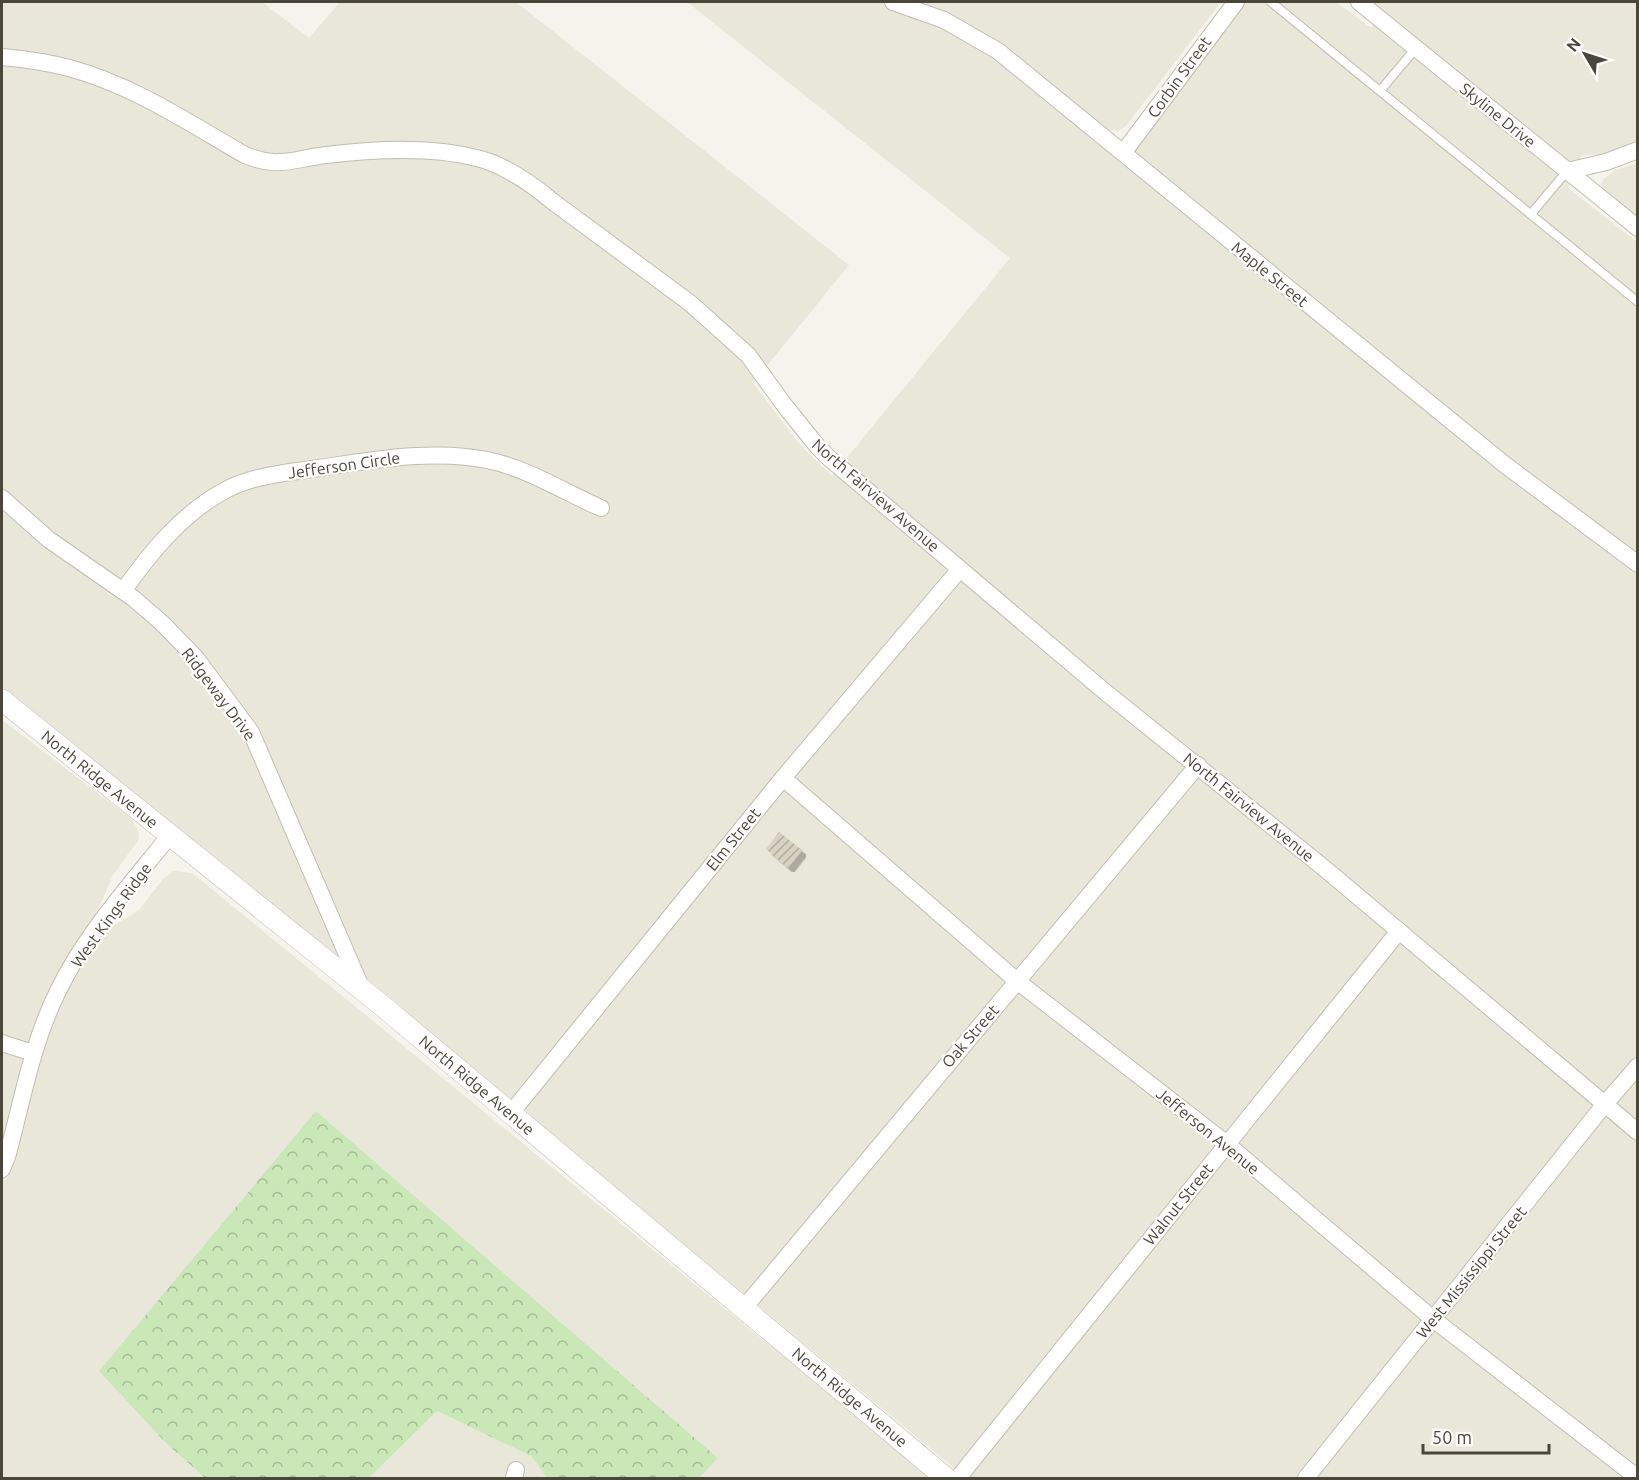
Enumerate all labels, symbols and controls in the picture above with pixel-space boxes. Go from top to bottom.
north arrow [1555,24,1615,84]
street label: Corbin Street [1144,32,1215,121]
text: N [1563,34,1584,55]
street label: Skyline Drive [1457,79,1539,151]
street label: Maple Street [1228,238,1312,311]
street label: North Fairview Avenue [809,435,943,555]
street label: Jefferson Circle [287,448,401,482]
street label: Ridgeway Drive [178,644,260,744]
street label: North Ridge Avenue [38,726,162,832]
street label: North Fairview Avenue [1180,749,1318,865]
street label: Elm Street [702,804,764,874]
street label: West Kings Ridge [67,859,155,971]
street label: Oak Street [938,1000,1003,1071]
street label: North Ridge Avenue [416,1032,538,1138]
street label: Jefferson Avenue [1153,1084,1263,1178]
street label: Walnut Street [1140,1159,1217,1248]
street label: West Mississippi Street [1412,1202,1530,1342]
street label: North Ridge Avenue [789,1344,911,1450]
scale bar [1423,1417,1549,1455]
text: 50 m [1432,1427,1472,1447]

